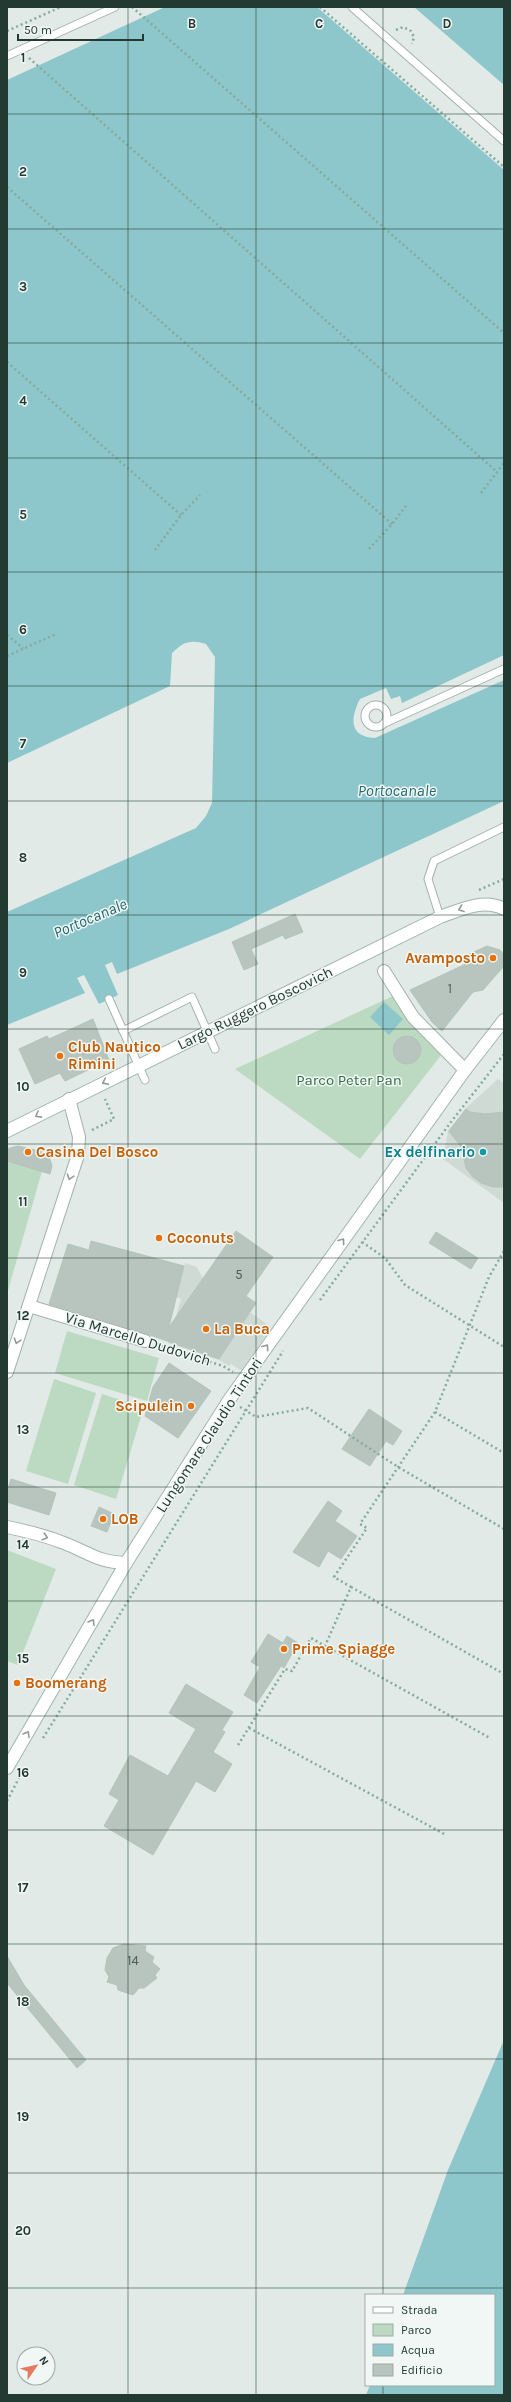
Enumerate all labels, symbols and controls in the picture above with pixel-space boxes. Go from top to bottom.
scale bar [18,16,143,42]
text: B [188,16,196,31]
text: C [315,16,323,31]
text: D [443,16,452,31]
text: 50 m [24,23,52,37]
text: 1 [21,50,25,65]
text: 2 [19,164,27,179]
text: 3 [19,279,27,294]
text: 4 [19,393,27,408]
text: 5 [19,507,27,522]
text: 6 [19,622,27,637]
text: 7 [20,736,27,751]
water label: Portocanale [358,781,437,800]
text: 8 [19,850,27,865]
water label: Portocanale [50,894,130,942]
one-way arrow [457,905,464,913]
place label: Avamposto [405,949,485,967]
marker: Avamposto [488,953,498,963]
street label: Largo Ruggero Boscovich [174,962,336,1054]
text: 9 [19,965,27,980]
house number: 1 [448,981,452,996]
place label: Club Nautico Rimini [68,1038,161,1073]
marker: Club Nautico Rimini [55,1051,65,1061]
park label: Parco Peter Pan [296,1071,402,1089]
one-way arrow [102,1077,109,1085]
text: 10 [17,1079,29,1094]
one-way arrow [35,1110,42,1118]
place label: Casina Del Bosco [36,1143,158,1161]
place label: Ex delfinario [385,1143,475,1161]
marker: Casina Del Bosco [23,1147,33,1157]
marker: Ex delfinario [478,1147,488,1157]
one-way arrow [67,1174,75,1181]
text: 11 [18,1194,28,1209]
place label: Coconuts [167,1229,234,1247]
marker: Coconuts [154,1233,164,1243]
one-way arrow [337,1238,345,1245]
house number: 5 [235,1267,243,1282]
text: 12 [17,1308,29,1323]
street label: Via Marcello Dudovich [63,1308,213,1370]
place label: La Buca [214,1320,270,1338]
marker: La Buca [201,1324,211,1334]
one-way arrow [13,1337,22,1344]
one-way arrow [262,1344,269,1351]
street label: Lungomare Claudio Tintori [152,1354,266,1516]
place label: Scipulein [115,1397,183,1415]
marker: Scipulein [186,1401,196,1411]
text: 13 [17,1422,29,1437]
place label: LOB [111,1510,138,1528]
marker: LOB [98,1514,108,1524]
one-way arrow [41,1532,48,1540]
text: 14 [17,1537,29,1552]
one-way arrow [88,1619,95,1626]
place label: Prime Spiagge [292,1640,395,1658]
marker: Prime Spiagge [279,1644,289,1654]
text: 15 [17,1651,30,1666]
place label: Boomerang [25,1674,107,1692]
marker: Boomerang [12,1678,22,1688]
one-way arrow [22,1731,29,1738]
text: 16 [17,1765,29,1780]
text: 17 [17,1880,29,1895]
house number: 14 [127,1953,139,1968]
text: 18 [16,1994,30,2009]
text: 19 [17,2109,29,2124]
text: 20 [15,2223,31,2238]
legend [365,2294,495,2386]
text: Strada [401,2303,437,2317]
text: Parco [401,2323,431,2337]
text: Acqua [401,2343,435,2357]
north arrow [16,2346,56,2386]
text: N [36,2354,51,2368]
text: Edificio [401,2363,442,2377]

